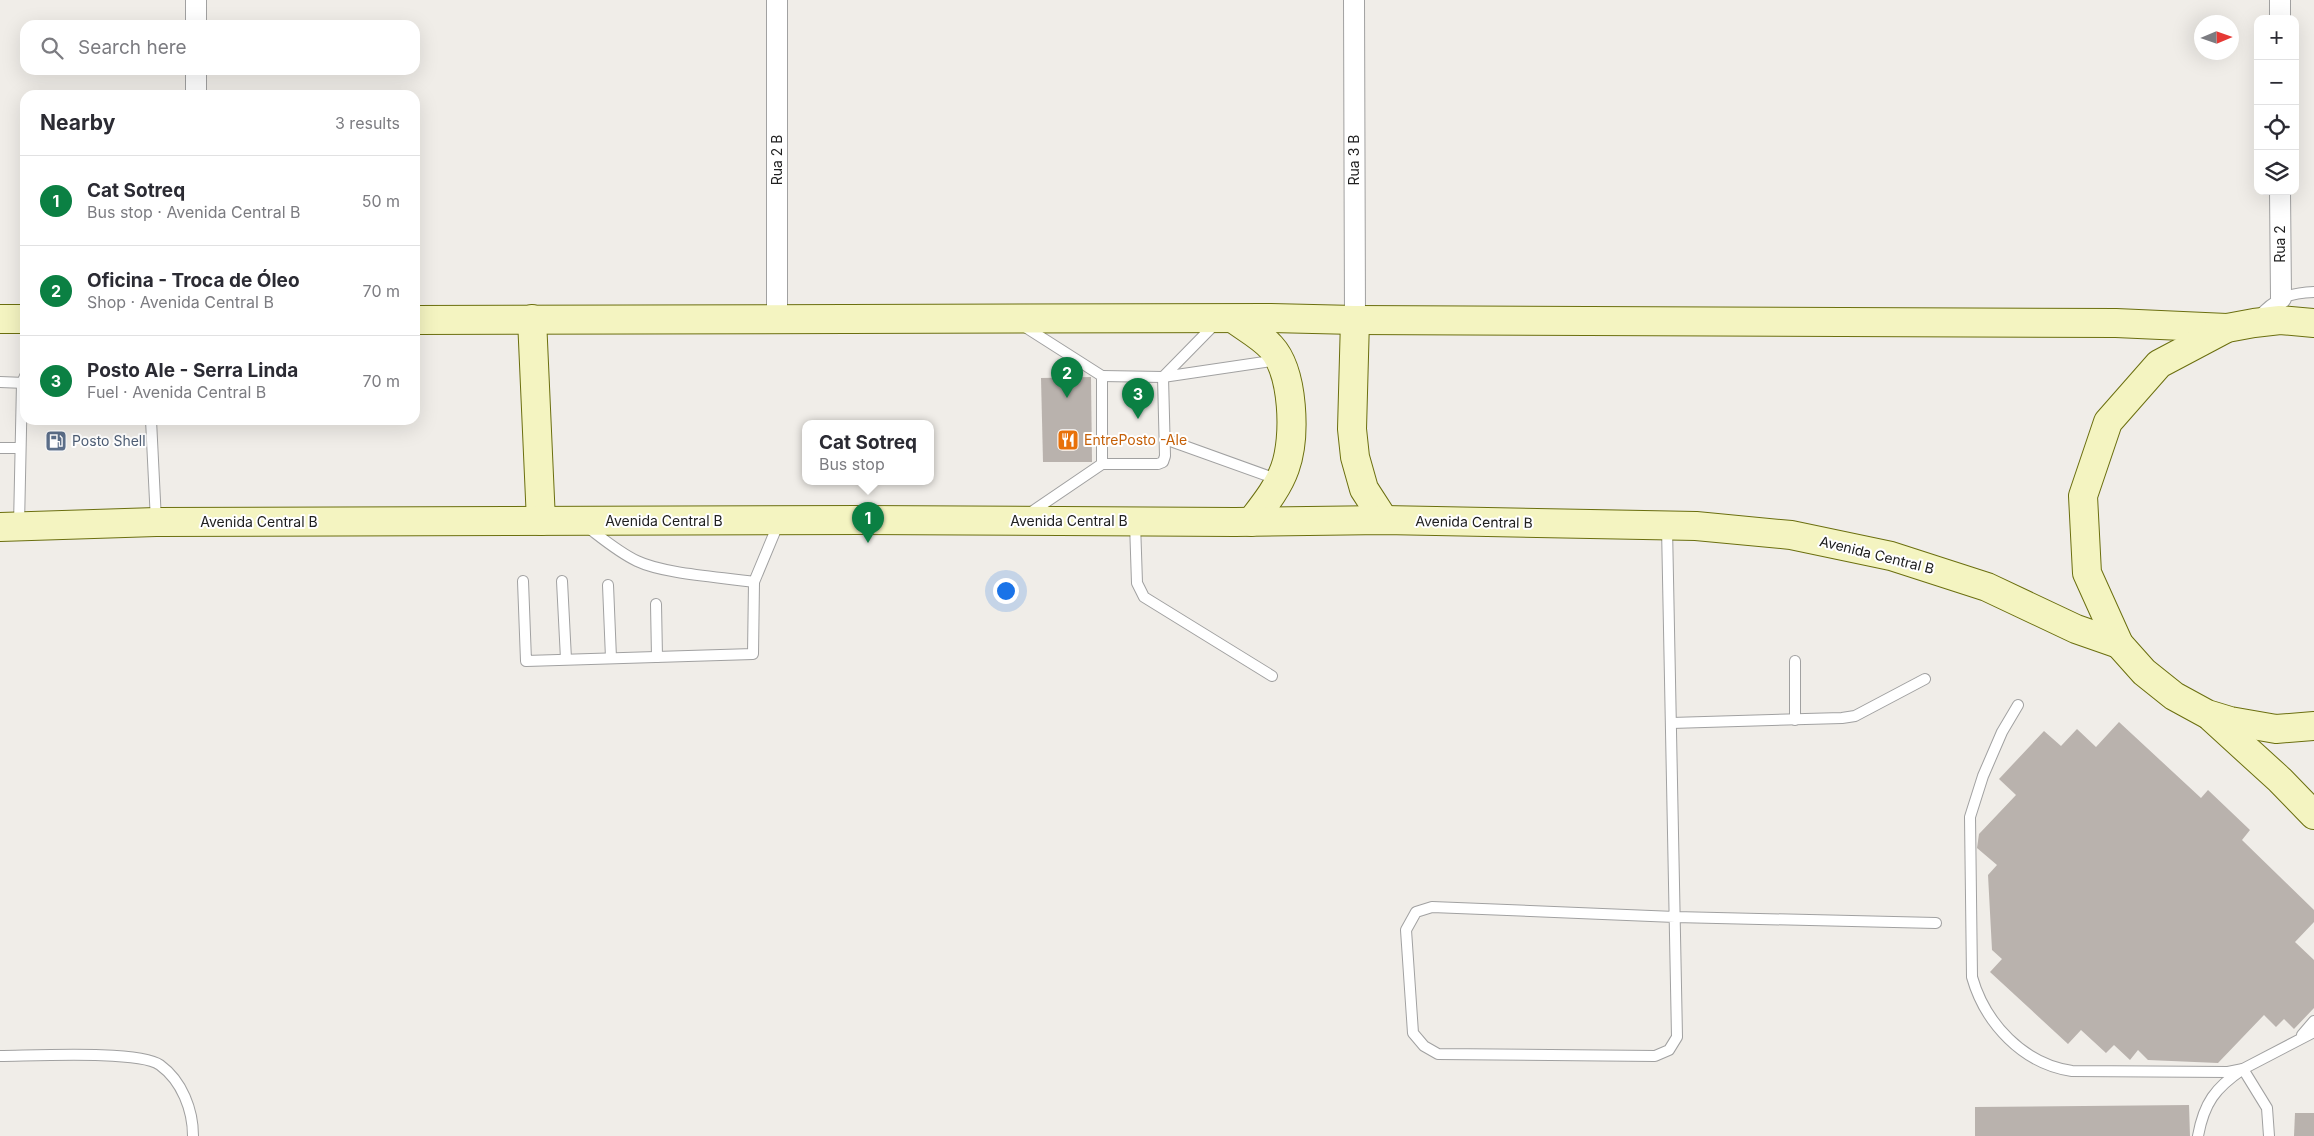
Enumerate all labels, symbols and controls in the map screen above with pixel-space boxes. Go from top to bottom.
north arrow [2194,15,2239,60]
map controls [2254,15,2299,195]
button: + [2254,15,2299,60]
search box [20,20,420,75]
icon: search [38,34,66,62]
text: Search here [78,36,187,59]
button: − [2254,60,2299,105]
button: locate [2254,105,2299,150]
text: Nearby [40,110,115,135]
text: 3 results [335,113,400,133]
street label: Rua 2 B [768,135,785,185]
street label: Rua 3 B [1345,135,1362,185]
button: layers [2254,150,2299,195]
text: Cat Sotreq [87,179,185,202]
text: 1 [53,191,59,211]
text: 50 m [362,191,400,211]
text: Bus stop · Avenida Central B [87,202,301,222]
street label: Rua 2 [2271,225,2288,263]
text: Oficina - Troca de Óleo [87,269,300,292]
text: 2 [51,281,61,301]
text: 70 m [363,281,400,301]
text: Shop · Avenida Central B [87,292,274,312]
pin: 2 [1051,357,1083,398]
text: Posto Ale - Serra Linda [87,359,298,382]
text: 3 [51,371,61,391]
text: 70 m [363,371,400,391]
pin: 3 [1122,378,1154,419]
text: Fuel · Avenida Central B [87,382,266,402]
popup [802,420,934,485]
restaurant icon: EntrePosto -Ale [1056,428,1080,452]
fuel station icon: Posto Shell [44,429,68,453]
text: Cat Sotreq [819,431,917,454]
place label: EntrePosto -Ale [1084,431,1187,448]
place label: Posto Shell [72,432,146,449]
text: Bus stop [819,454,885,474]
pin: 1 [852,502,884,543]
street label: Avenida Central B [605,512,723,529]
street label: Avenida Central B [1010,512,1128,529]
street label: Avenida Central B [1415,512,1533,531]
street label: Avenida Central B [200,513,318,530]
street label: Avenida Central B [1818,532,1936,577]
your location [993,578,1019,604]

